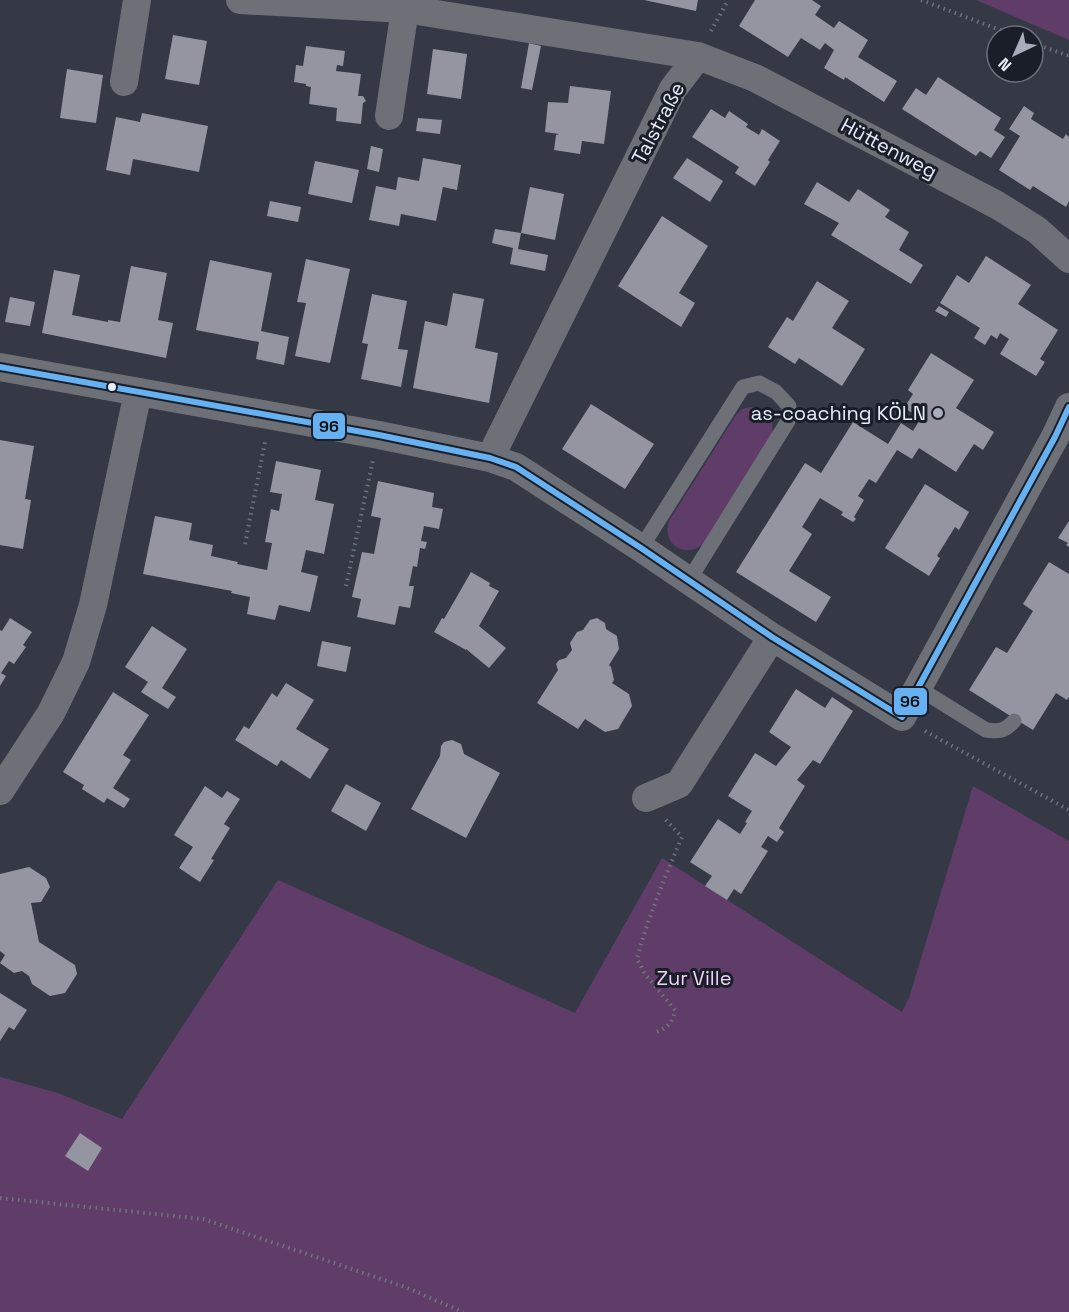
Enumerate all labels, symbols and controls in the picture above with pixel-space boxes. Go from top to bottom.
north arrow [985,24,1045,84]
text: N [994,53,1016,76]
street label: Talstraße [626,78,690,168]
street label: Hüttenweg [836,112,942,184]
unlabelled marker [106,381,118,393]
place label: as-coaching KÖLN [751,400,926,426]
marker: as-coaching KÖLN [931,406,945,420]
line badge: 96 [312,412,346,440]
text: 96 [319,416,339,437]
line badge: 96 [893,687,928,716]
text: 96 [900,691,920,712]
park label: Zur Ville [656,965,732,991]

